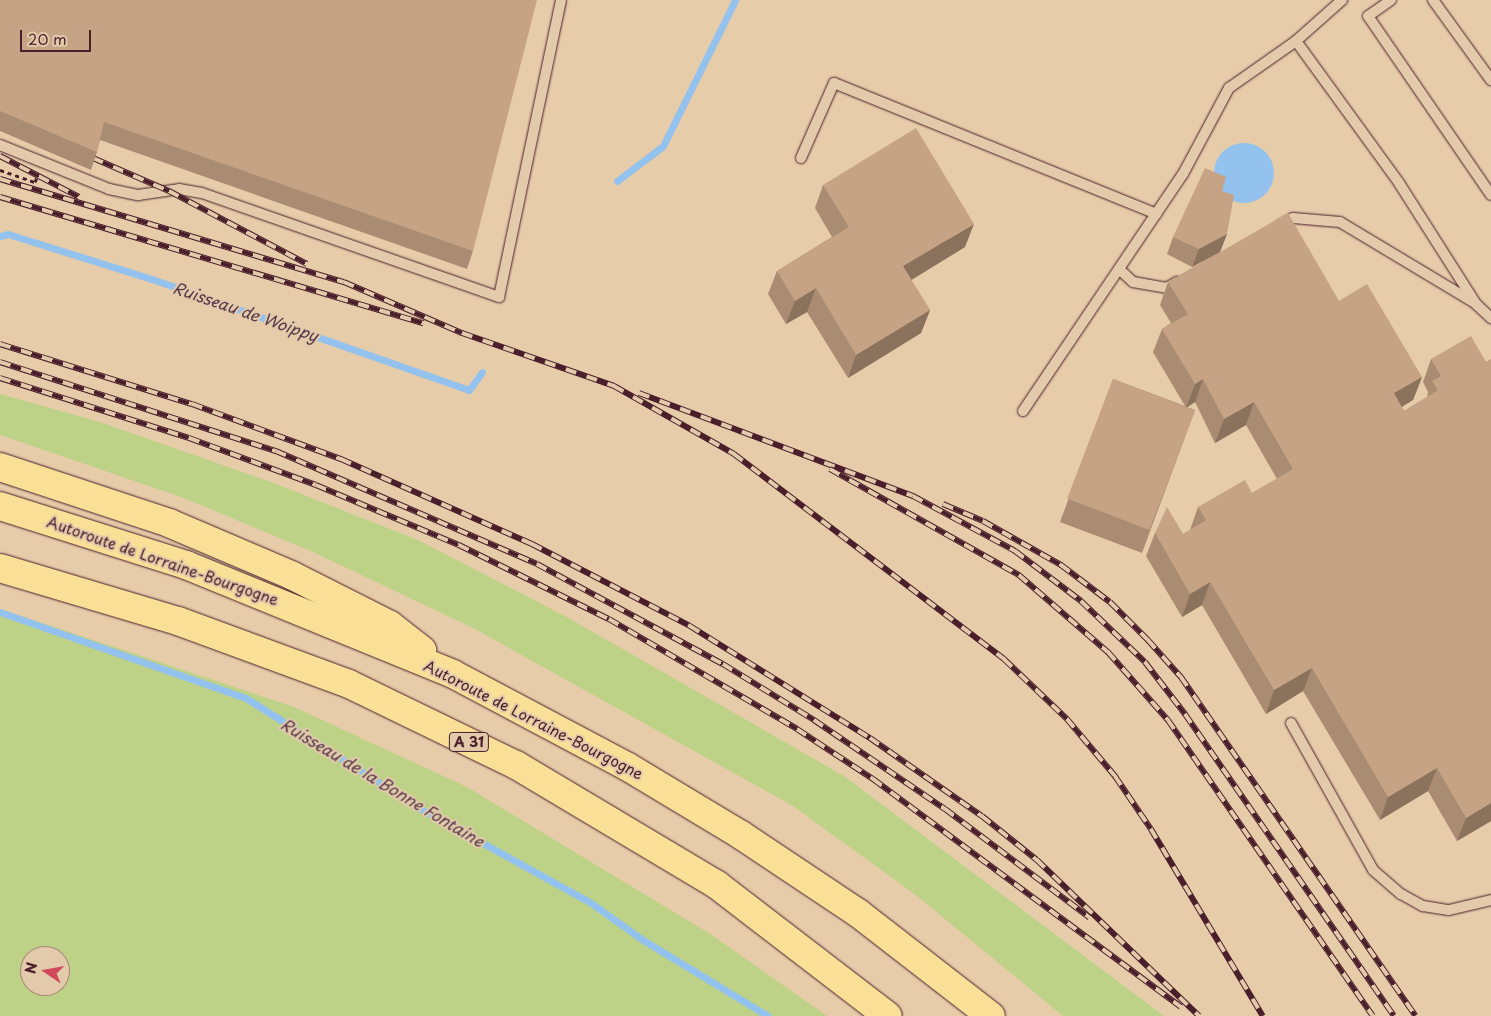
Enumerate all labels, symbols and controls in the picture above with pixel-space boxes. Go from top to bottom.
scale bar [22,20,94,52]
text: 20 m [28,27,67,50]
water label: Ruisseau de Woippy [171,277,321,345]
street label: Autoroute de Lorraine-Bourgogne [44,512,282,608]
street label: Autoroute de Lorraine-Bourgogne [421,655,647,783]
water label: Ruisseau de la Bonne Fontaine [278,713,488,851]
road number: A 31 [448,730,490,754]
north arrow [20,946,70,996]
text: N [19,960,42,976]

